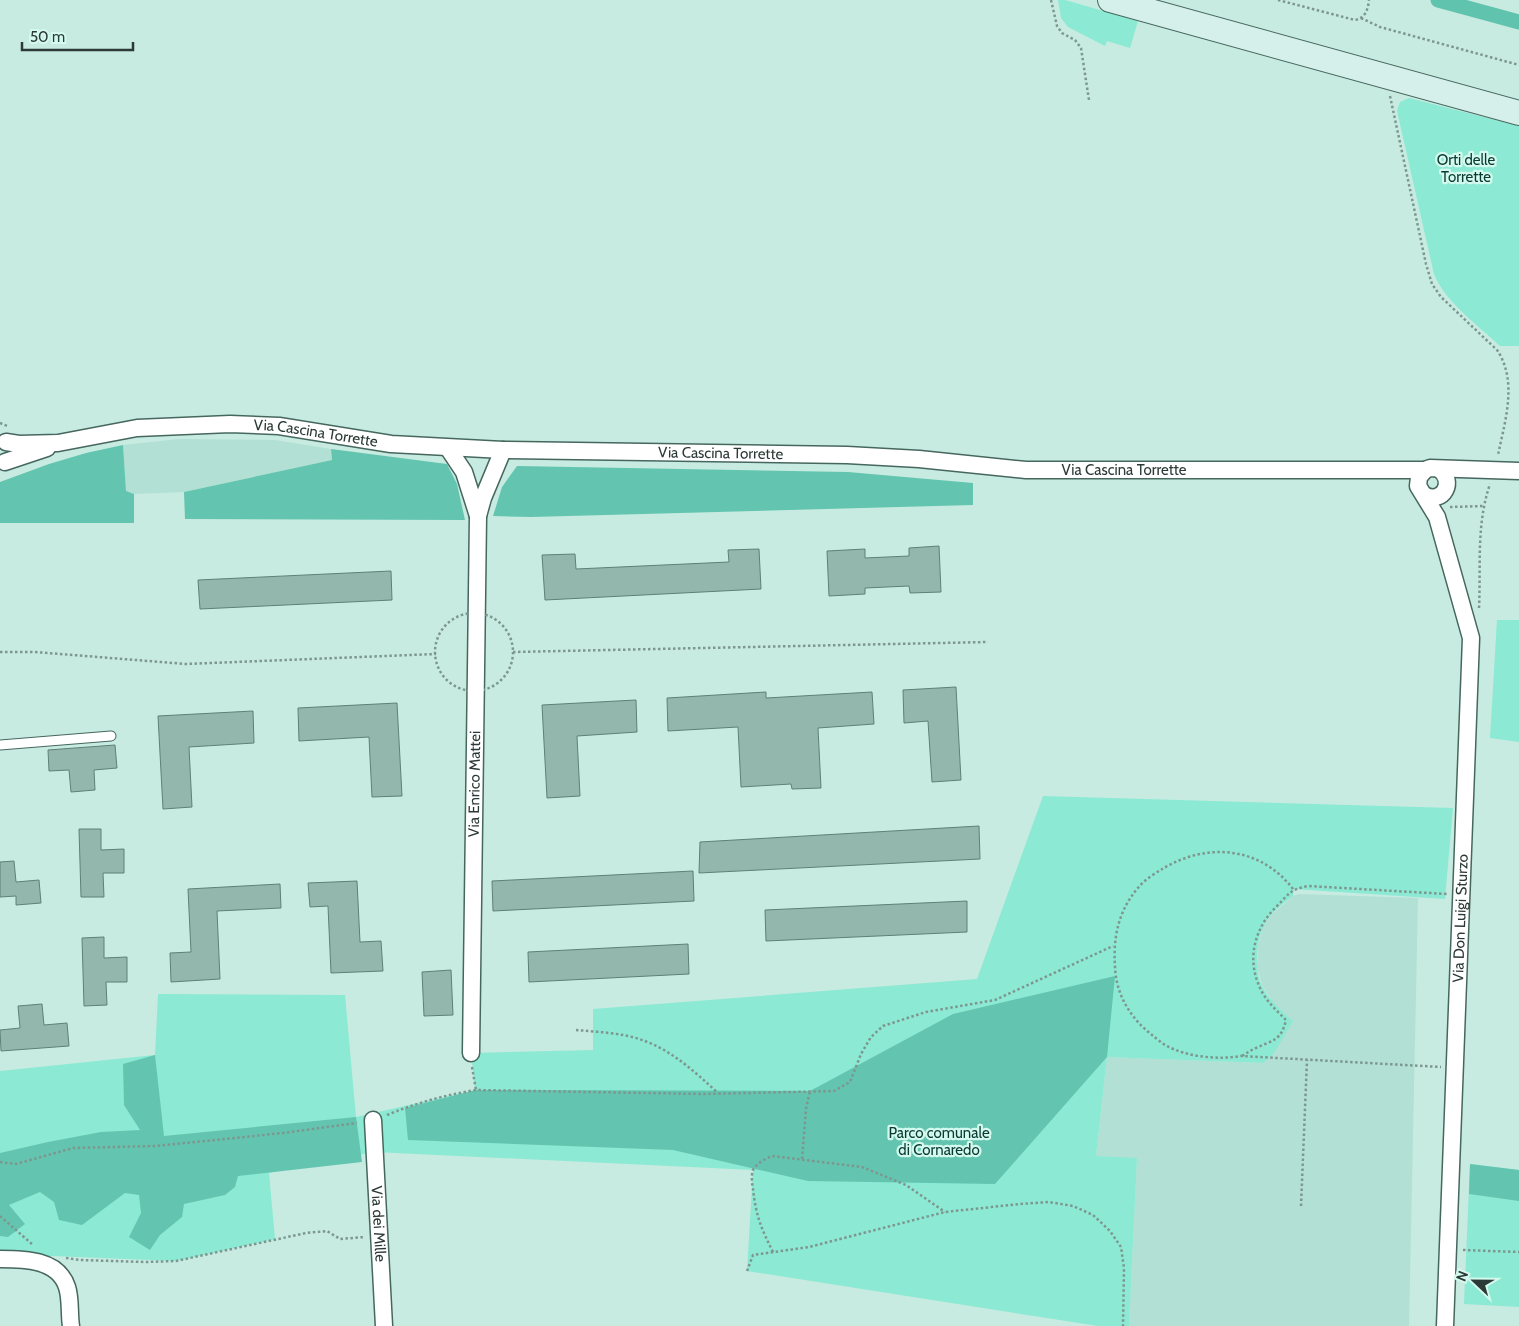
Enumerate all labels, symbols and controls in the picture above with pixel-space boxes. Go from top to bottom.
scale bar [22,20,134,52]
text: 50 m [30,28,65,46]
park label: Orti delle Torrette [1437,151,1496,186]
street label: Via Cascina Torrette [253,416,379,451]
street label: Via Cascina Torrette [658,443,784,463]
street label: Via Cascina Torrette [1061,461,1187,479]
street label: Via Enrico Mattei [465,731,484,837]
street label: Via Don Luigi Sturzo [1449,854,1472,983]
park label: Parco comunale di Cornaredo [888,1124,990,1159]
street label: Via dei Mille [368,1185,390,1263]
north arrow [1449,1256,1499,1306]
text: N [1452,1268,1472,1284]

